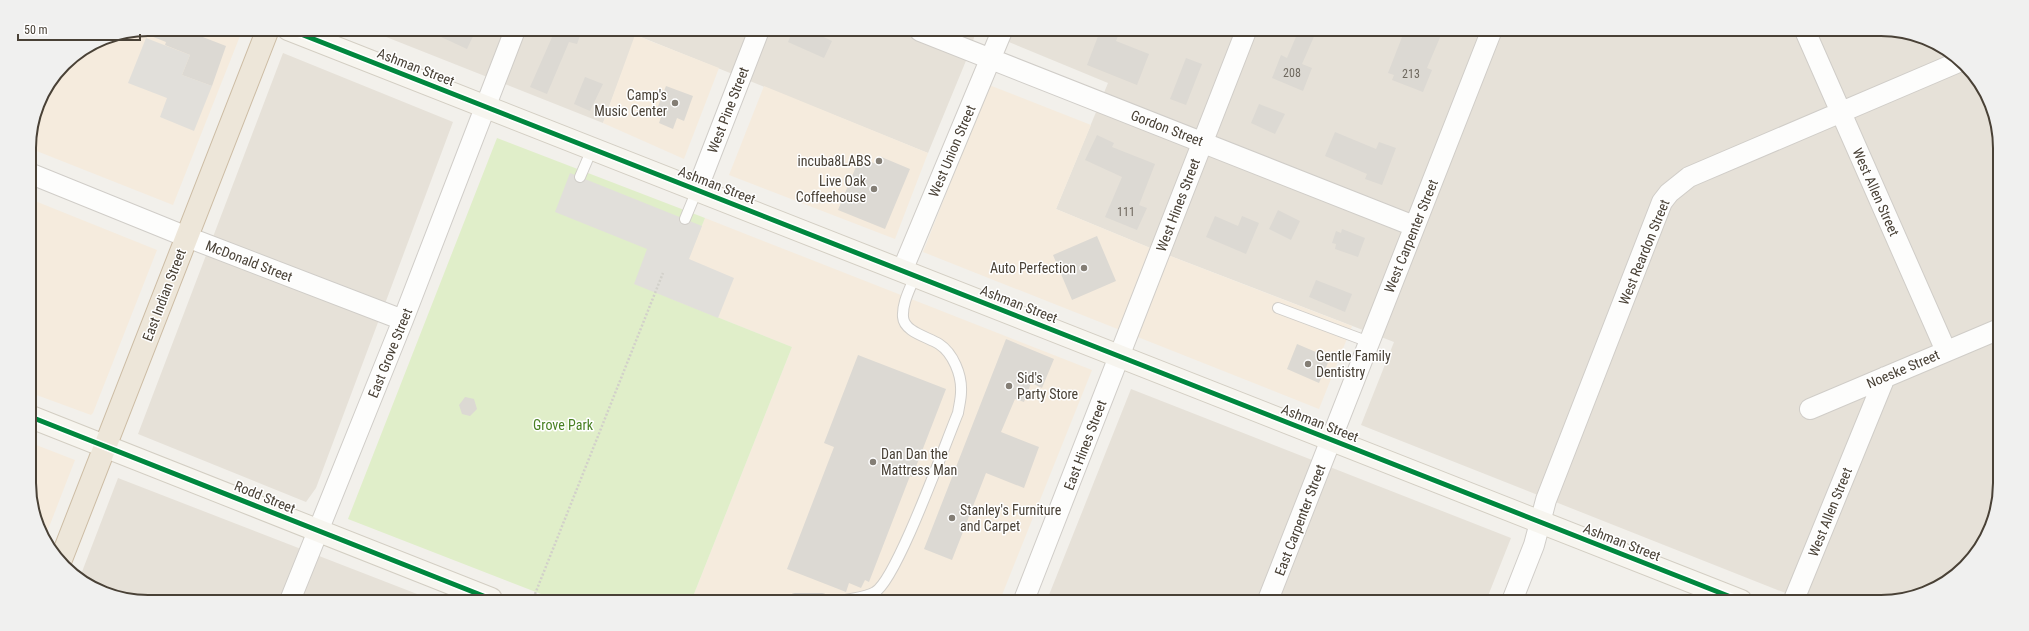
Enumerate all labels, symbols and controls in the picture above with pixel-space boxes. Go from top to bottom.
scale bar [18,16,140,42]
text: 50 m [24,23,48,37]
street label: Ashman Street [375,45,457,89]
street label: West Pine Street [704,65,752,155]
house number: 208 [1283,66,1301,80]
house number: 213 [1402,67,1420,81]
place label: Camp's Music Center [594,87,667,119]
marker: Camp's Music Center [670,98,680,108]
street label: West Union Street [925,103,979,199]
street label: Gordon Street [1129,107,1205,149]
street label: West Allen Street [1849,146,1903,238]
place label: incuba8LABS [797,153,871,169]
marker: incuba8LABS [874,156,884,166]
street label: West Hines Street [1153,156,1203,254]
street label: Ashman Street [676,163,758,207]
place label: Live Oak Coffeehouse [796,173,867,205]
street label: West Carpenter Street [1381,177,1441,295]
marker: Live Oak Coffeehouse [869,184,879,194]
street label: West Reardon Street [1616,197,1672,307]
house number: 111 [1117,205,1135,219]
street label: McDonald Street [203,237,295,285]
street label: East Indian Street [139,247,189,343]
place label: Auto Perfection [990,260,1076,276]
marker: Auto Perfection [1079,263,1089,273]
street label: Ashman Street [978,282,1060,326]
street label: East Grove Street [365,306,415,400]
street label: Noeske Street [1864,347,1942,391]
place label: Gentle Family Dentistry [1316,348,1391,380]
marker: Gentle Family Dentistry [1303,359,1313,369]
place label: Sid's Party Store [1017,370,1079,402]
marker: Sid's Party Store [1004,381,1014,391]
street label: East Hines Street [1061,398,1109,492]
street label: Ashman Street [1279,401,1361,445]
park label: Grove Park [533,417,594,433]
place label: Dan Dan the Mattress Man [881,446,957,478]
marker: Dan Dan the Mattress Man [868,457,878,467]
street label: East Carpenter Street [1271,462,1329,578]
street label: West Allen Street [1805,465,1855,559]
street label: Rodd Street [232,478,298,516]
place label: Stanley's Furniture and Carpet [960,502,1062,534]
marker: Stanley's Furniture and Carpet [947,513,957,523]
street label: Ashman Street [1581,520,1663,564]

